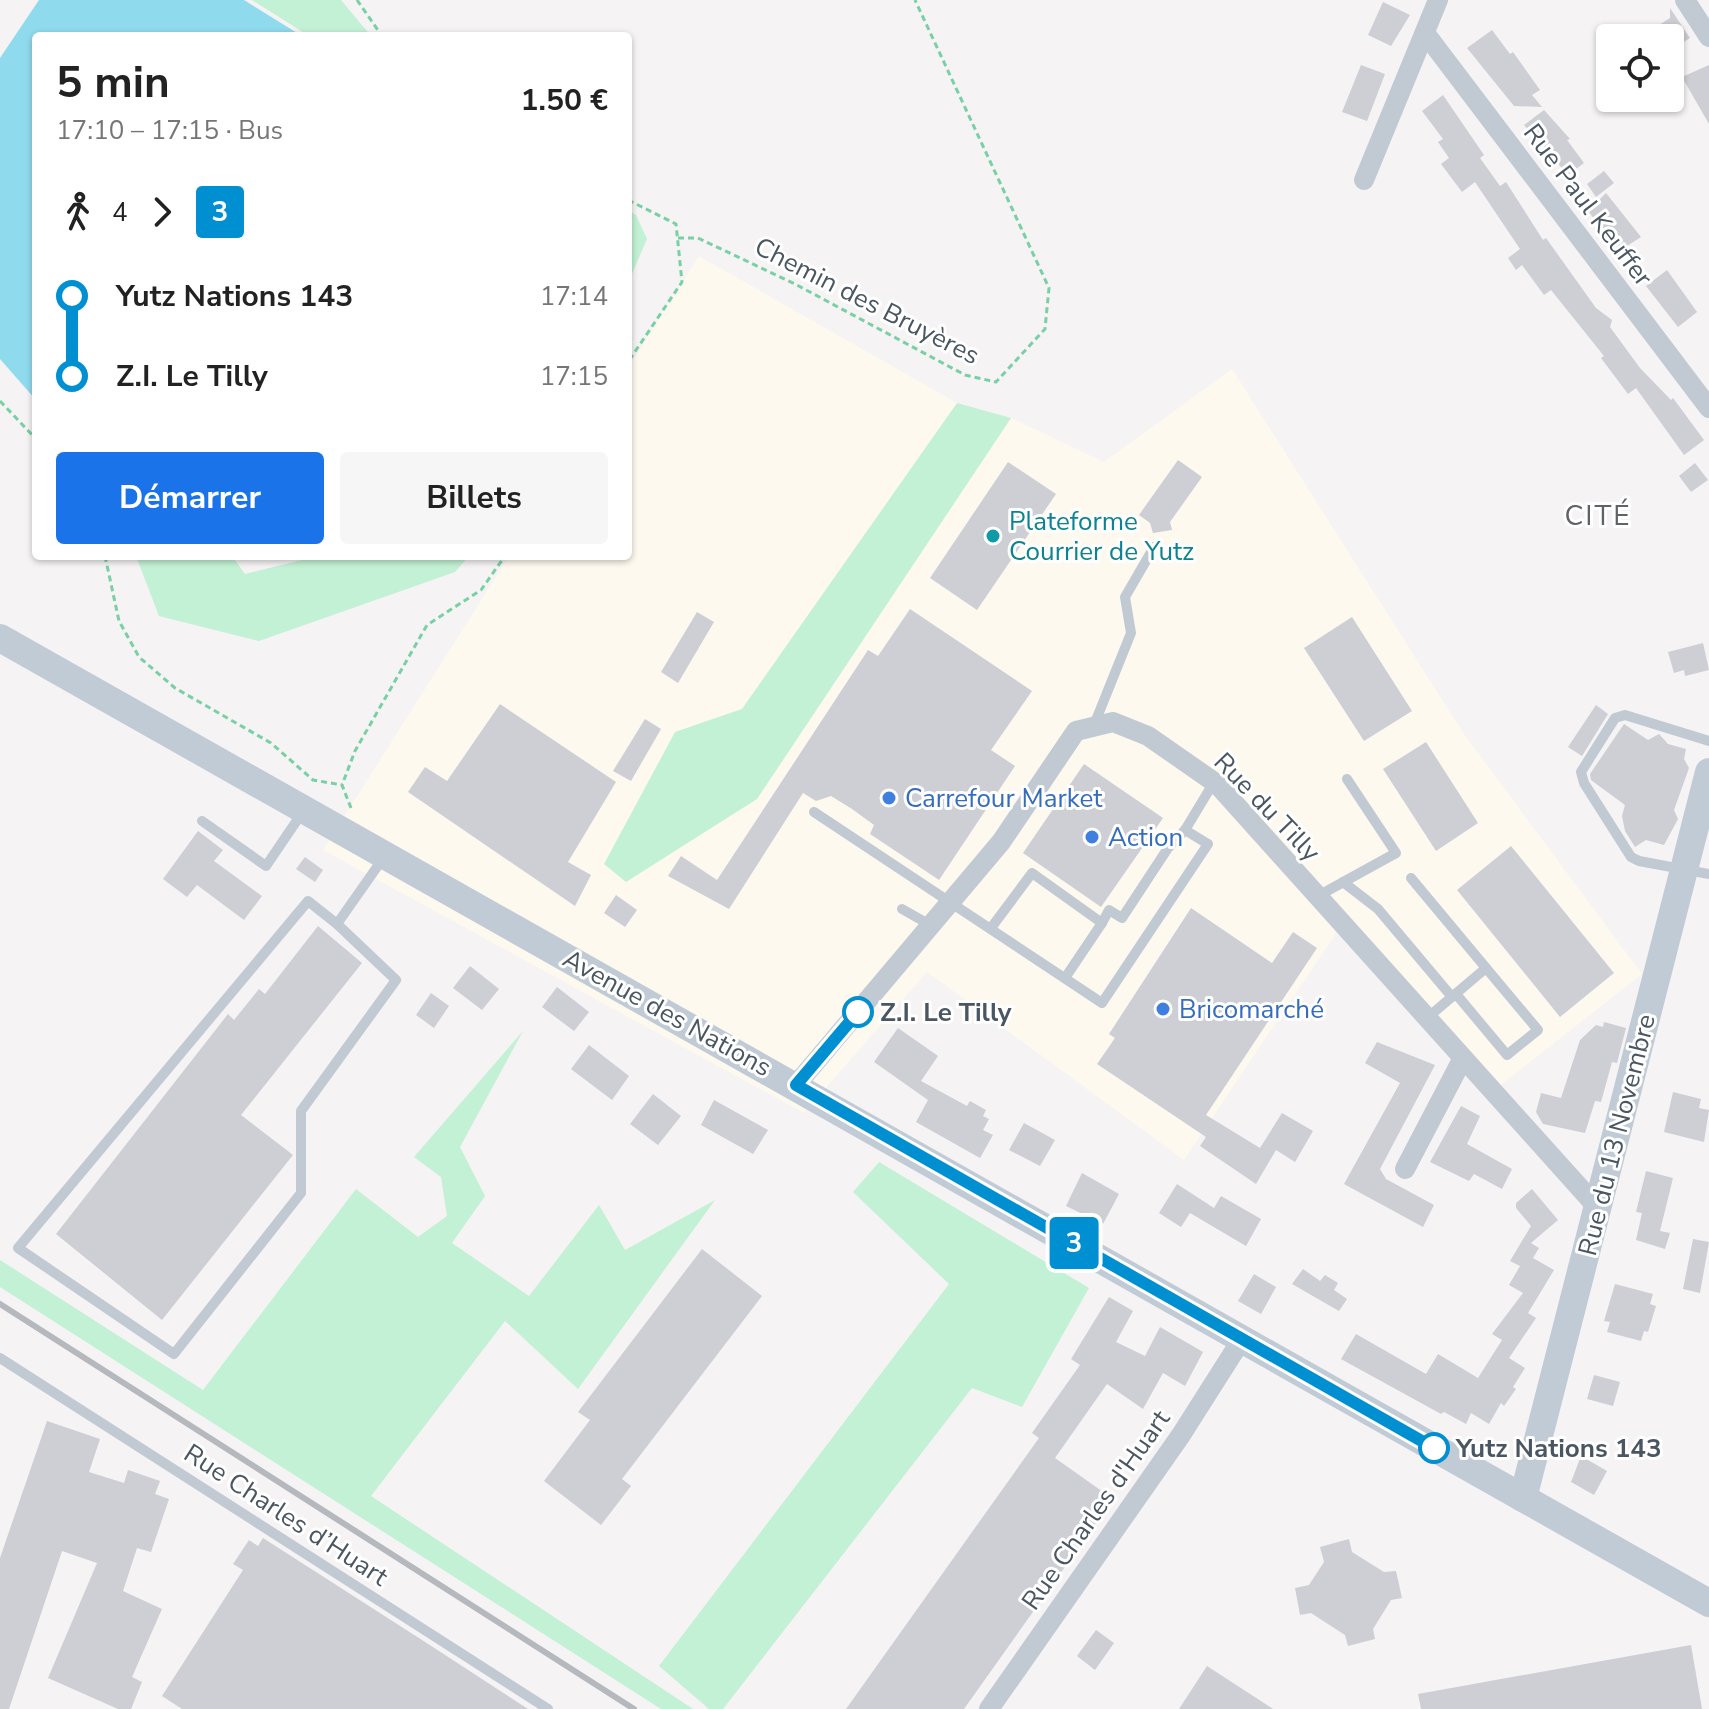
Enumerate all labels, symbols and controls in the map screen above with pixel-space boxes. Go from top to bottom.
map controls [1596,24,1684,112]
button: locate [1596,24,1684,112]
text: 5 min [56,53,170,113]
text: 1.50 € [520,80,608,121]
text: 17:10 – 17:15 · Bus [56,113,283,148]
street label: Rue Paul Keuffer [1515,117,1661,294]
icon: walk [56,190,100,234]
icon: forward [140,190,184,234]
text: 3 [212,193,228,231]
text: 4 [112,195,128,230]
street label: Chemin des Bruyères [749,229,985,373]
text: Yutz Nations 143 [116,276,353,317]
text: 17:14 [540,279,608,314]
text: Z.I. Le Tilly [116,356,268,397]
text: 17:15 [540,359,608,394]
button: Démarrer [56,452,324,544]
button: Billets [340,452,608,544]
district label: CITÉ [1564,497,1632,535]
place label: Plateforme Courrier de Yutz [1009,504,1194,569]
marker: Plateforme Courrier de Yutz [984,527,1002,545]
street label: Rue du Tilly [1206,745,1328,870]
place label: Carrefour Market [905,781,1103,816]
marker: Carrefour Market [880,789,898,807]
place label: Action [1108,820,1183,855]
marker: Action [1083,828,1101,846]
street label: Avenue des Nations [557,941,777,1085]
place label: Bricomarché [1179,992,1324,1027]
place label: Z.I. Le Tilly [880,995,1012,1030]
marker: Z.I. Le Tilly [843,997,873,1027]
marker: Bricomarché [1154,1000,1172,1018]
street label: Rue du 13 Novembre [1570,1011,1664,1259]
line badge: 3 [1048,1217,1100,1269]
text: 3 [1066,1224,1082,1262]
street label: Rue Charles d'Huart [1014,1402,1179,1617]
place label: Yutz Nations 143 [1455,1431,1662,1466]
marker: Yutz Nations 143 [1419,1433,1449,1463]
street label: Rue Charles d’Huart [177,1436,396,1595]

